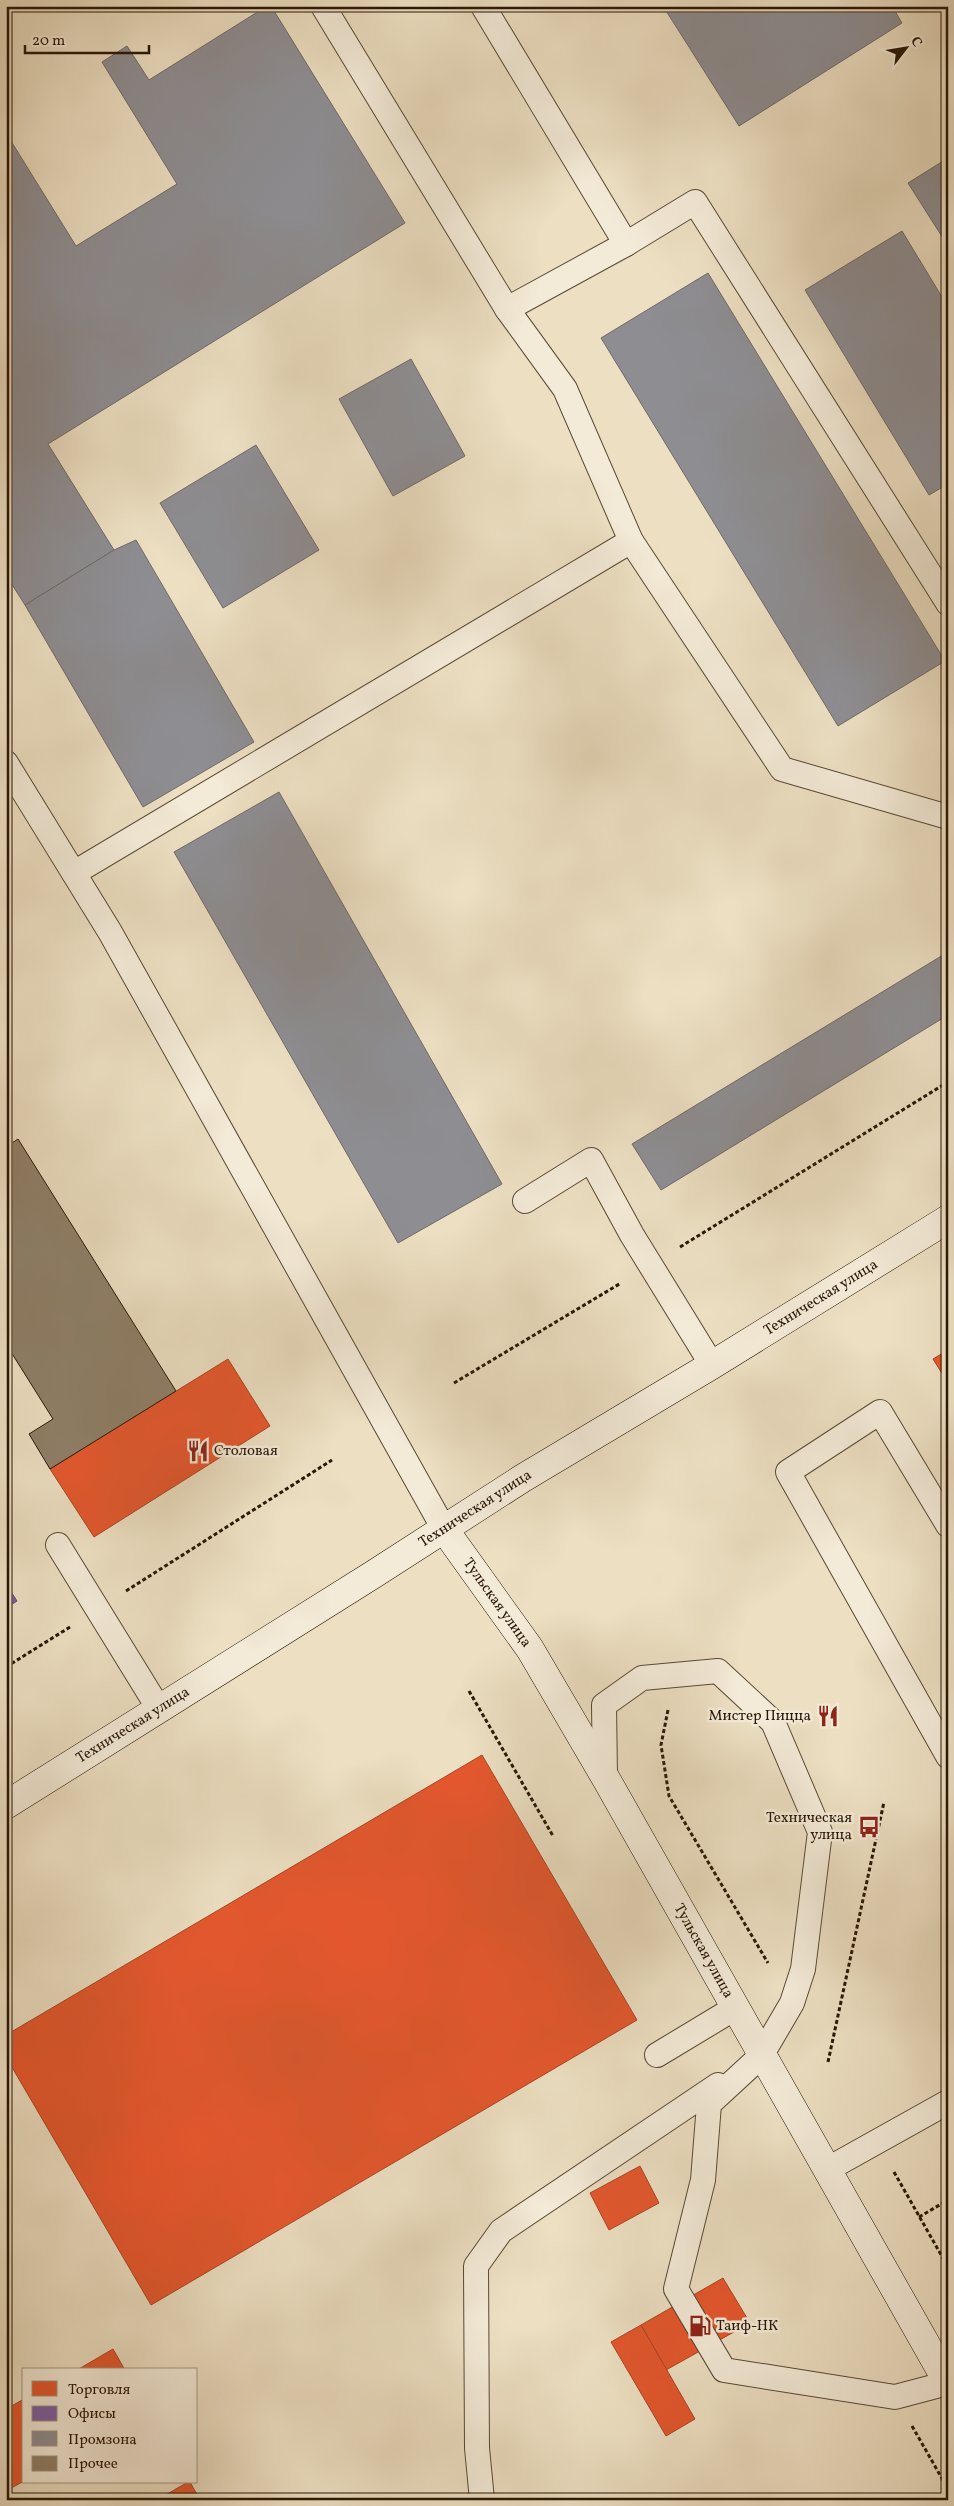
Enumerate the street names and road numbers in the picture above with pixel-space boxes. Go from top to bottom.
street label: Техническая улица [760,1254,882,1341]
street label: Техническая улица [415,1465,536,1553]
street label: Тульская улица [458,1554,536,1652]
street label: Техническая улица [72,1682,194,1769]
street label: Тульская улица [668,1900,739,2002]

